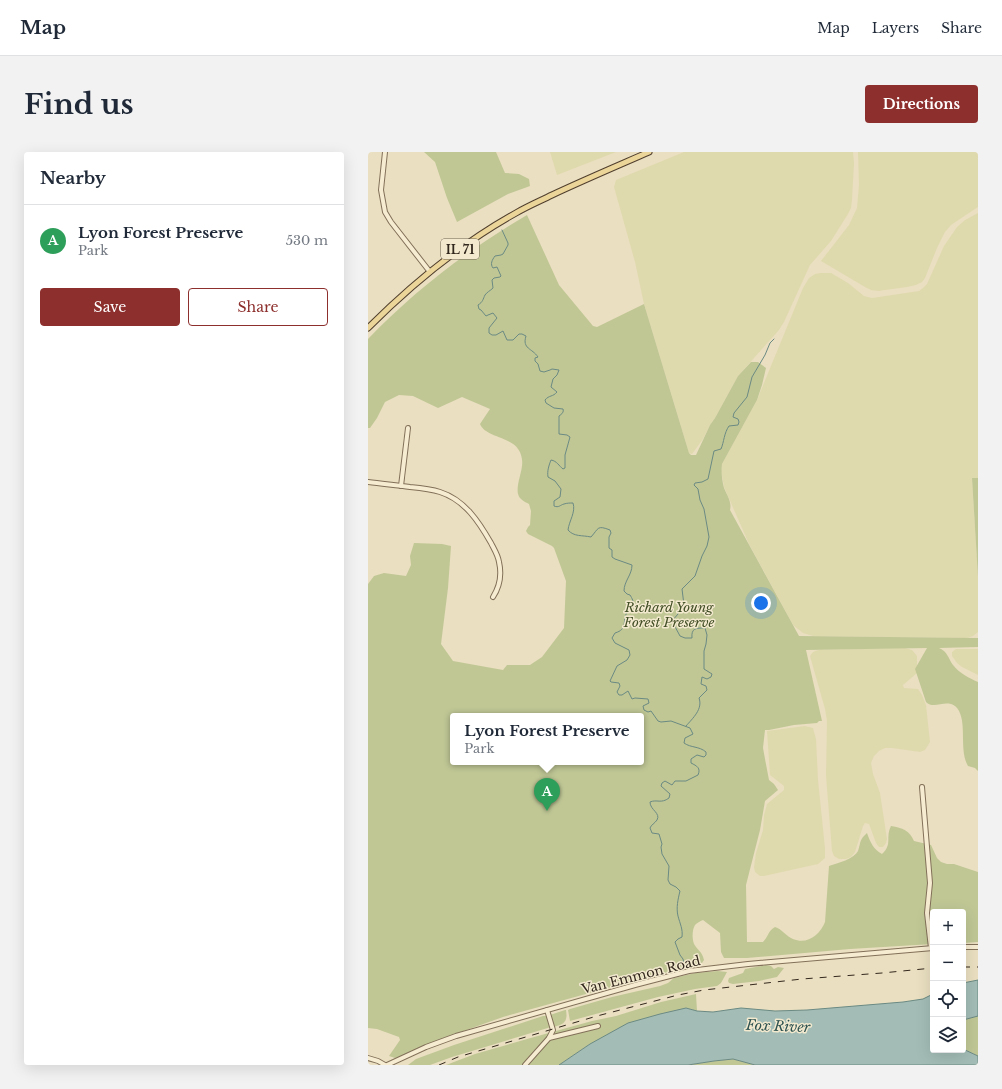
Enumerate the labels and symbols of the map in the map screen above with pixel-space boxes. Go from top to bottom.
road number: IL 71 [441,239,479,259]
your location [751,593,771,613]
park label: Richard Young Forest Preserve [623,599,714,631]
pin: A [534,778,560,811]
street label: Van Emmon Road [579,952,702,998]
water label: Fox River [745,1016,811,1036]

